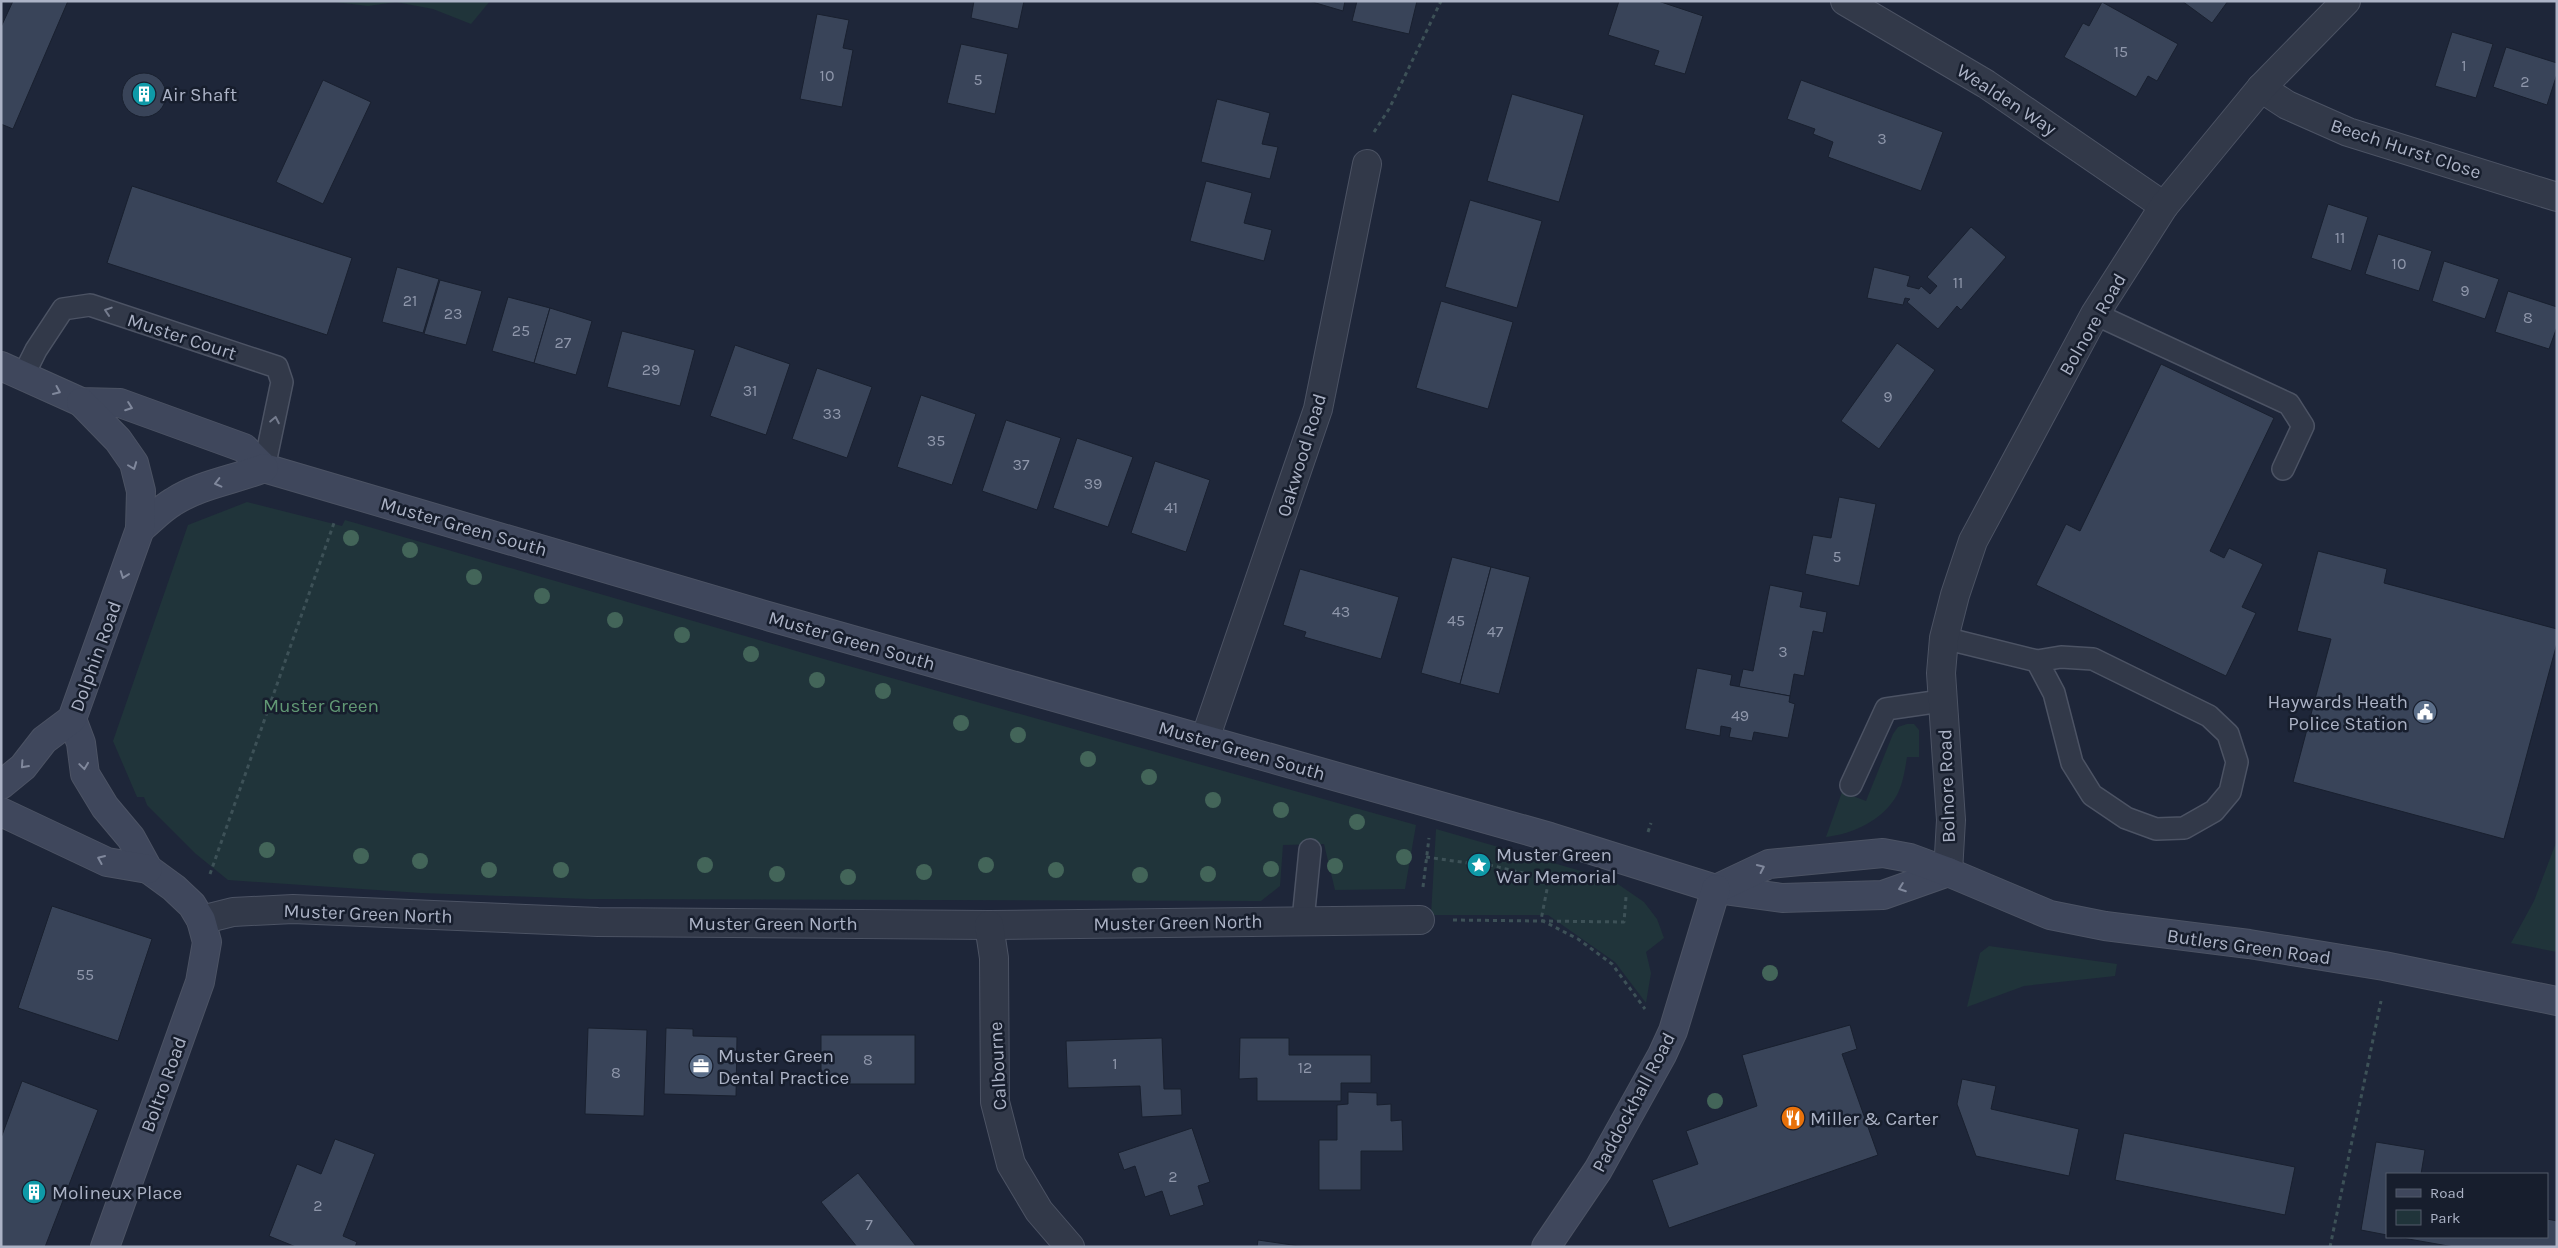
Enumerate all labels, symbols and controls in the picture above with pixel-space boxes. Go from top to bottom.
house number: 15 [2114,42,2128,61]
house number: 1 [2461,56,2467,75]
street label: Wealden Way [1952,59,2061,140]
house number: 10 [820,66,834,85]
house number: 5 [973,70,983,89]
house number: 2 [2520,72,2530,91]
building icon: Air Shaft [131,81,157,107]
place label: Air Shaft [162,84,237,106]
street label: Beech Hurst Close [2328,114,2484,184]
house number: 3 [1877,129,1887,148]
house number: 11 [2335,228,2345,247]
house number: 10 [2392,254,2406,273]
street label: Bolnore Road [2055,270,2131,379]
house number: 11 [1953,273,1963,292]
house number: 9 [2460,281,2470,300]
house number: 21 [403,291,417,310]
house number: 23 [444,304,462,323]
one-way arrow [104,307,113,317]
house number: 8 [2523,308,2533,327]
street label: Muster Court [124,309,239,365]
house number: 25 [512,321,530,340]
house number: 27 [555,333,572,352]
house number: 29 [642,360,660,379]
house number: 31 [743,381,757,400]
one-way arrow [52,385,61,396]
house number: 9 [1883,387,1893,406]
street label: Oakwood Road [1273,391,1331,519]
one-way arrow [125,401,133,411]
house number: 33 [823,404,841,423]
one-way arrow [269,416,279,424]
house number: 35 [927,431,945,450]
house number: 37 [1013,455,1030,474]
one-way arrow [127,461,138,470]
house number: 39 [1084,474,1102,493]
one-way arrow [214,477,223,488]
street label: Muster Green South [378,493,550,561]
house number: 41 [1164,498,1178,517]
house number: 5 [1832,547,1842,566]
one-way arrow [120,570,130,579]
street label: Dolphin Road [66,598,126,715]
house number: 43 [1332,602,1350,621]
street label: Muster Green South [766,607,938,675]
house number: 45 [1447,611,1465,630]
house number: 47 [1487,622,1504,641]
house number: 3 [1778,642,1788,661]
place label: Haywards Heath Police Station [2268,691,2408,735]
park label: Muster Green [263,695,379,717]
public building icon: Haywards Heath Police Station [2412,699,2438,725]
house number: 49 [1731,706,1749,725]
street label: Muster Green South [1156,717,1328,785]
street label: Bolnore Road [1934,728,1960,843]
one-way arrow [21,759,30,768]
one-way arrow [79,762,89,770]
place label: Muster Green War Memorial [1496,844,1617,888]
place icon: Muster Green War Memorial [1466,852,1492,878]
one-way arrow [97,854,106,865]
one-way arrow [1756,864,1765,874]
one-way arrow [1898,882,1907,892]
street label: Muster Green North [283,900,453,928]
street label: Muster Green North [1093,911,1263,935]
street label: Muster Green North [688,913,858,935]
street label: Butlers Green Road [2166,925,2332,969]
house number: 55 [76,965,94,984]
street label: Calbourne [985,1021,1011,1111]
street label: Paddockhall Road [1588,1029,1680,1176]
street label: Boltro Road [136,1034,191,1135]
place label: Muster Green Dental Practice [718,1045,849,1089]
house number: 8 [863,1050,873,1069]
office icon: Muster Green Dental Practice [688,1053,714,1079]
house number: 1 [1112,1054,1118,1073]
house number: 12 [1298,1058,1312,1077]
house number: 8 [611,1063,621,1082]
restaurant icon: Miller & Carter [1780,1105,1806,1131]
place label: Miller & Carter [1810,1108,1938,1130]
house number: 2 [1168,1167,1178,1186]
legend [2386,1173,2548,1238]
building icon: Molineux Place [21,1179,47,1205]
place label: Molineux Place [52,1182,182,1204]
text: Road [2430,1184,2465,1202]
house number: 2 [313,1196,323,1215]
text: Park [2430,1209,2460,1227]
house number: 7 [865,1215,873,1234]

